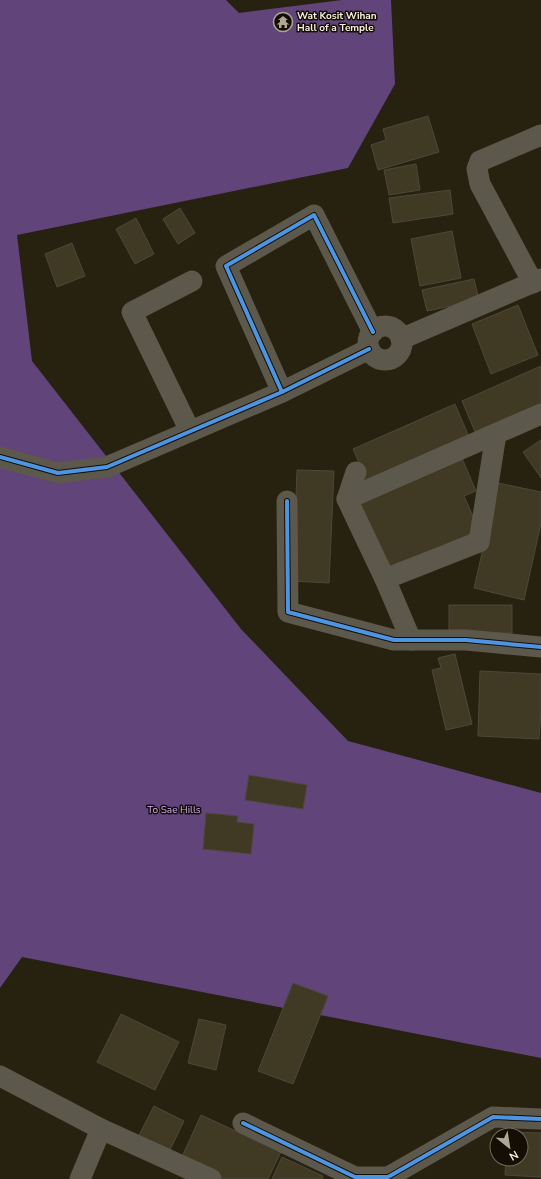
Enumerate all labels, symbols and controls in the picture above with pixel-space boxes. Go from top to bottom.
place label: Wat Kosit Wihan Hall of a Temple [297,9,377,35]
temple icon: Wat Kosit Wihan Hall of a Temple [272,11,294,33]
park label: To Sae Hills [147,803,201,817]
north arrow [489,1127,529,1167]
text: N [506,1147,521,1164]

